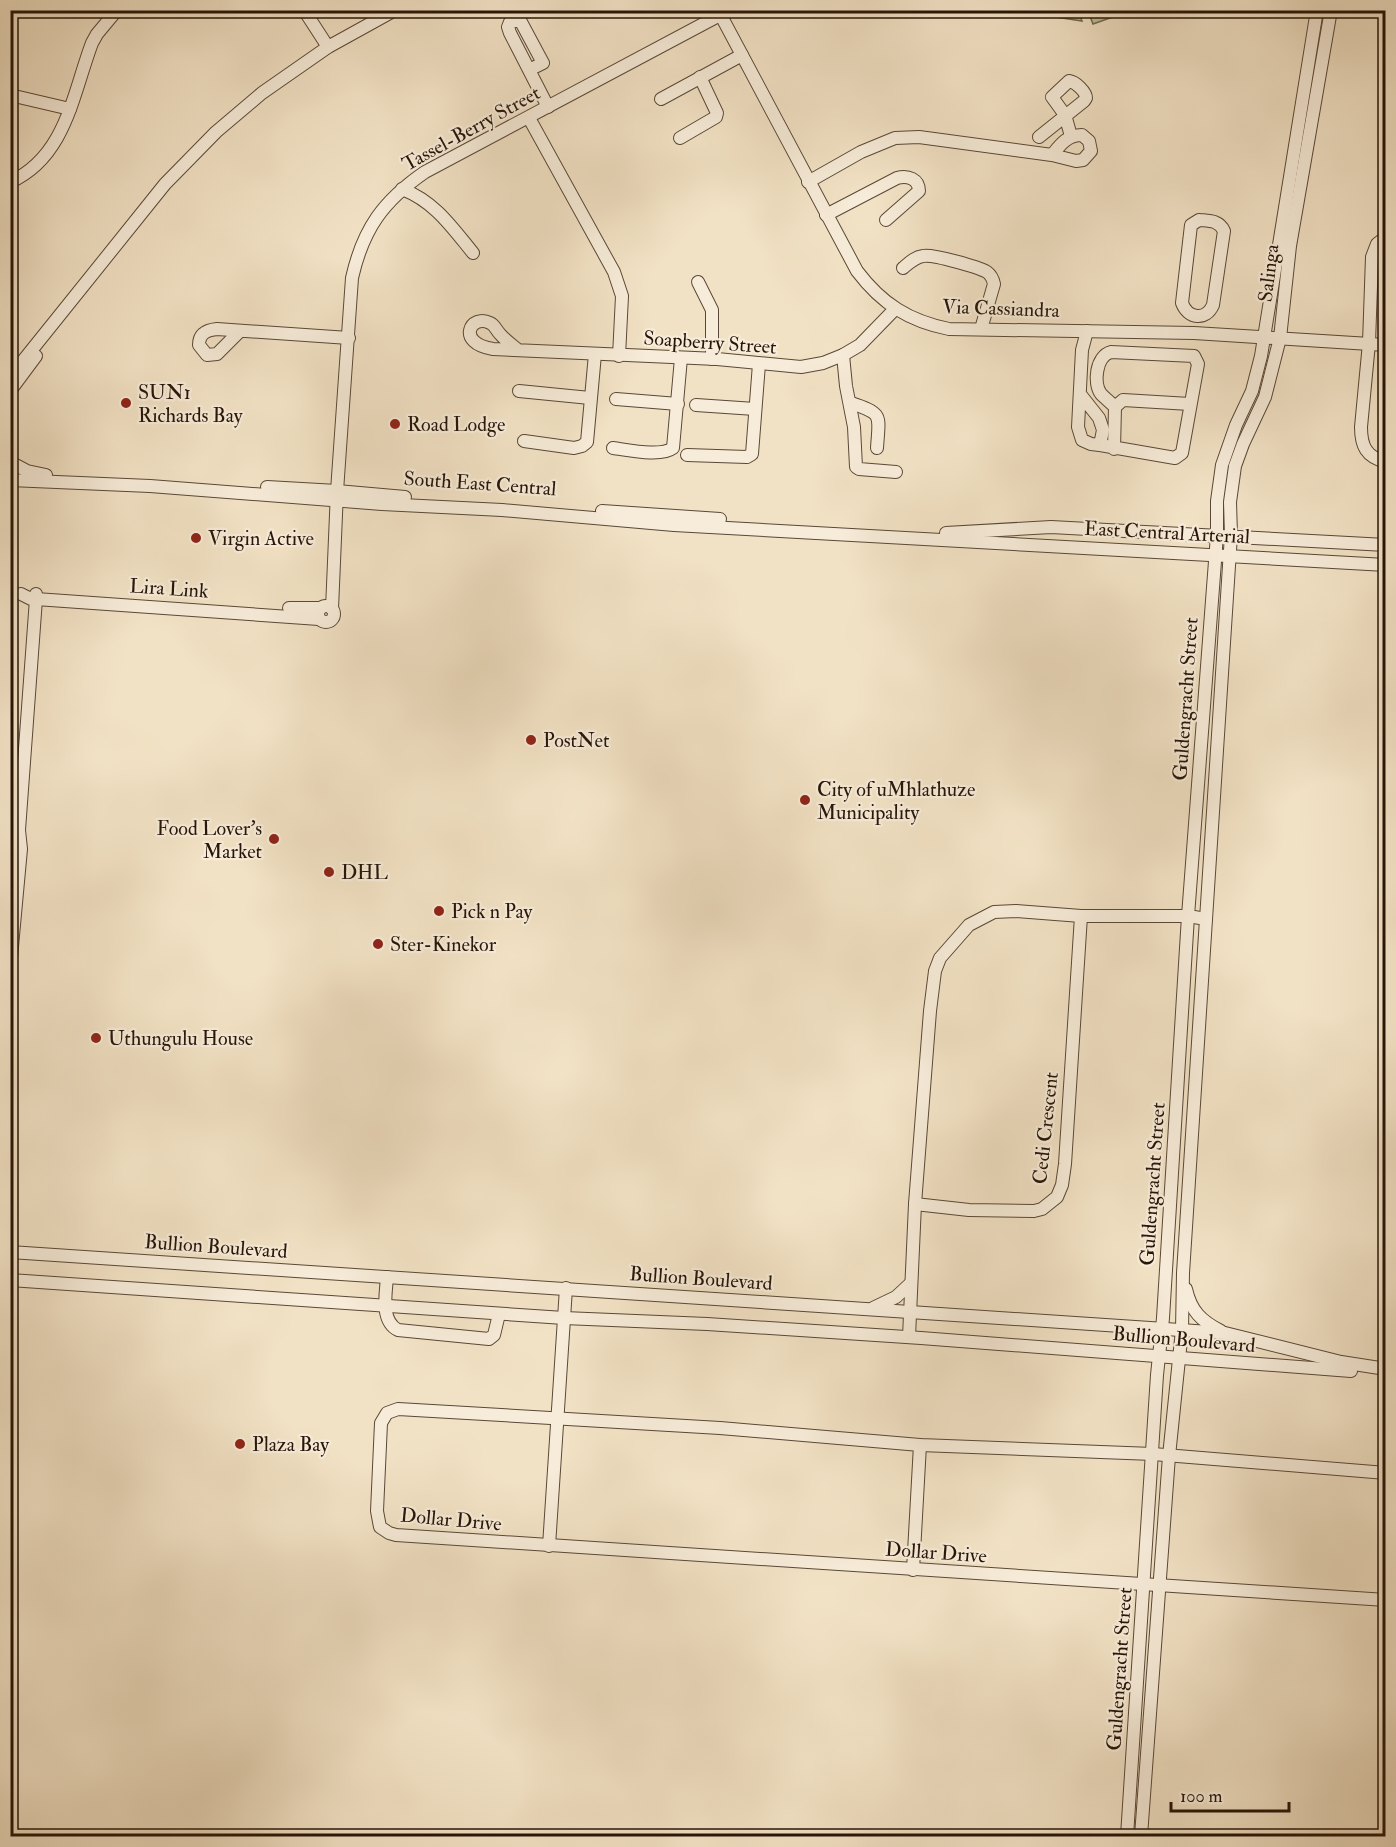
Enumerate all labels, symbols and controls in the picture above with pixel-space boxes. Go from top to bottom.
street label: Tassel-Berry Street [398,80,545,177]
street label: Salinga [1253,242,1285,303]
street label: Via Cassiandra [942,294,1061,323]
street label: Soapberry Street [642,325,778,361]
place label: SUN1 Richards Bay [138,380,244,428]
marker: SUN1 Richards Bay [119,396,133,410]
place label: Road Lodge [407,412,505,437]
marker: Road Lodge [388,417,402,431]
street label: South East Central [403,466,557,501]
street label: East Central Arterial [1083,516,1251,549]
place label: Virgin Active [208,526,314,551]
marker: Virgin Active [189,531,203,545]
street label: Lira Link [128,573,210,604]
street label: Guldengracht Street [1167,616,1204,781]
place label: PostNet [543,728,610,753]
marker: PostNet [524,733,538,747]
place label: City of uMhlathuze Municipality [817,777,975,826]
marker: City of uMhlathuze Municipality [798,793,812,807]
place label: Food Lover's Market [157,816,263,864]
marker: Food Lover's Market [267,832,281,846]
place label: DHL [341,860,389,885]
marker: DHL [322,865,336,879]
place label: Pick n Pay [451,899,533,924]
marker: Pick n Pay [432,904,446,918]
place label: Ster-Kinekor [390,932,497,957]
marker: Ster-Kinekor [371,937,385,951]
place label: Uthungulu House [108,1026,253,1051]
marker: Uthungulu House [89,1031,103,1045]
street label: Cedi Crescent [1027,1070,1064,1185]
street label: Guldengracht Street [1134,1101,1171,1266]
street label: Bullion Boulevard [144,1229,289,1264]
street label: Bullion Boulevard [629,1261,774,1296]
street label: Bullion Boulevard [1111,1321,1257,1358]
place label: Plaza Bay [252,1432,330,1457]
marker: Plaza Bay [233,1437,247,1451]
street label: Dollar Drive [399,1503,503,1536]
street label: Dollar Drive [884,1536,988,1569]
street label: Guldengracht Street [1101,1586,1138,1751]
scale bar [1171,1775,1290,1813]
text: 100 m [1180,1785,1223,1808]

